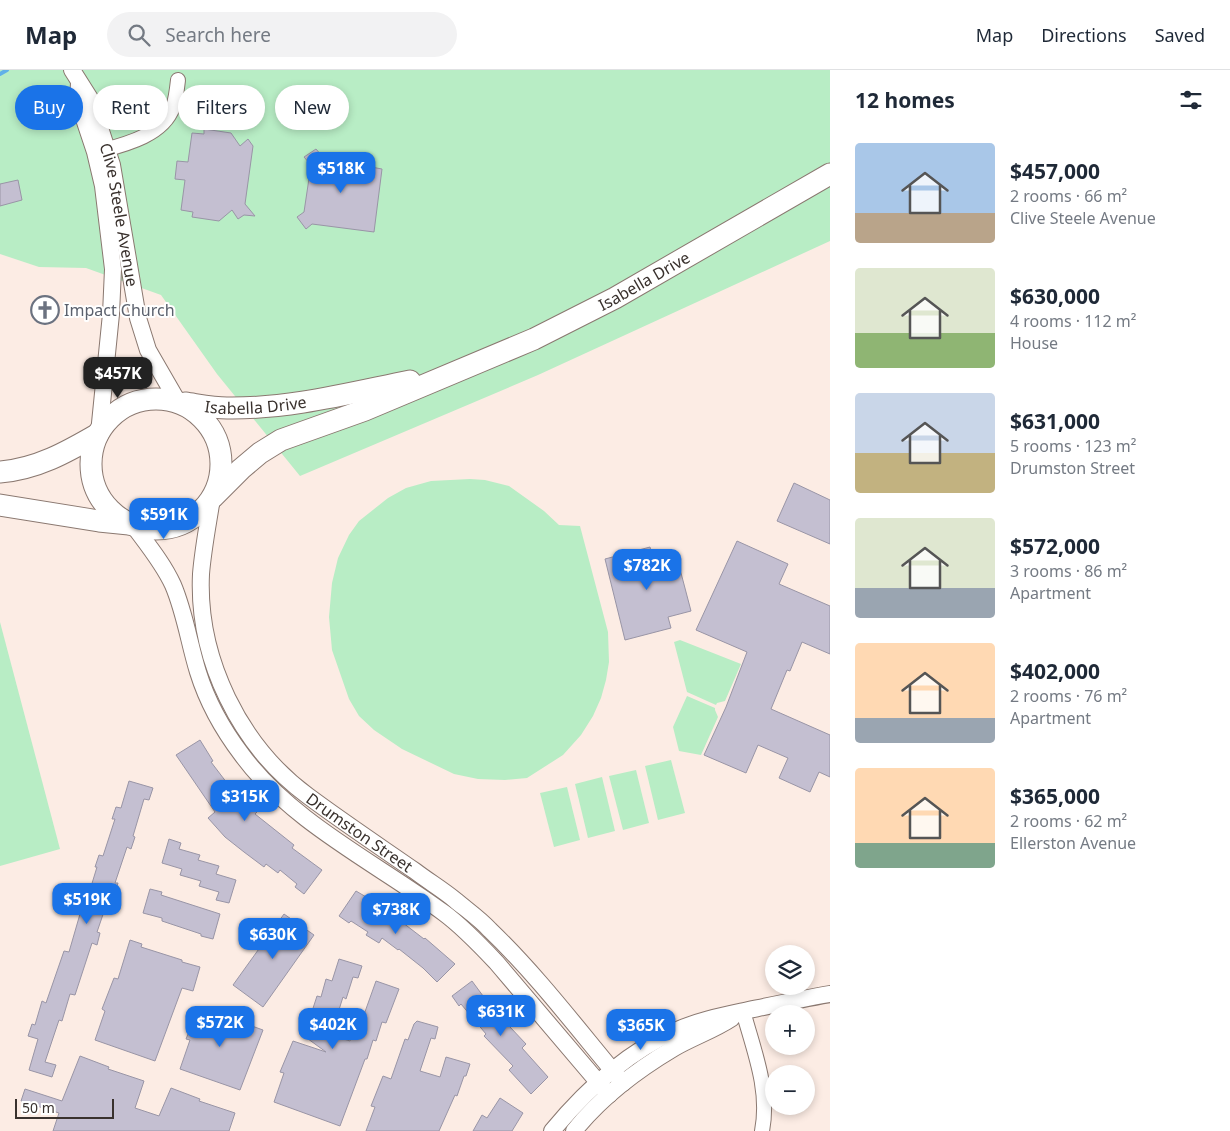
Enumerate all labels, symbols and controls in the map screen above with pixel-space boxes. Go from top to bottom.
search box [107,12,457,57]
text: Map [25,18,77,51]
icon: search [125,21,153,49]
text: Search here [165,22,271,48]
text: Map [976,23,1013,47]
text: Directions [1041,23,1127,47]
text: Saved [1155,23,1205,47]
chip: Buy [15,85,83,130]
chip: Rent [93,85,168,130]
chip: Filters [178,85,265,130]
chip: New [275,85,349,130]
text: 12 homes [855,86,955,114]
icon: filters [1177,86,1205,114]
street label: Clive Steele Avenue [95,140,143,288]
pin: $518K [306,152,376,194]
text: $518K [317,157,365,179]
text: $457,000 [1010,157,1100,185]
icon: home [895,163,955,223]
text: 2 rooms · 66 m² [1010,185,1127,207]
text: Clive Steele Avenue [1010,207,1156,229]
street label: Isabella Drive [594,246,694,316]
text: $630,000 [1010,282,1100,310]
icon: home [895,288,955,348]
church icon: Impact Church [30,295,60,325]
place label: Impact Church [64,299,175,321]
text: 4 rooms · 112 m² [1010,310,1136,332]
text: House [1010,332,1058,354]
pin: $457K [83,356,153,399]
text: $457K [94,362,142,384]
street label: Isabella Drive [203,391,308,419]
text: $631,000 [1010,407,1100,435]
icon: home [895,413,955,473]
text: 5 rooms · 123 m² [1010,435,1136,457]
text: Drumston Street [1010,457,1135,479]
pin: $591K [129,498,199,540]
text: $591K [140,503,188,525]
text: $572,000 [1010,532,1100,560]
icon: home [895,538,955,598]
pin: $782K [612,548,682,591]
text: $782K [623,554,671,576]
text: 3 rooms · 86 m² [1010,560,1127,582]
text: Apartment [1010,582,1091,604]
text: $402,000 [1010,657,1100,685]
icon: home [895,663,955,723]
text: 2 rooms · 76 m² [1010,685,1127,707]
text: Apartment [1010,707,1091,729]
pin: $315K [210,780,280,822]
text: $365,000 [1010,782,1100,810]
text: $315K [221,785,269,807]
street label: Drumston Street [302,787,417,877]
icon: home [895,788,955,848]
text: 2 rooms · 62 m² [1010,810,1127,832]
text: Ellerston Avenue [1010,832,1136,854]
pin: $519K [52,882,122,925]
text: $519K [63,888,111,910]
pin: $738K [361,892,431,935]
text: $738K [372,898,420,920]
pin: $630K [238,918,308,960]
text: $630K [249,923,297,945]
map controls [765,945,815,1115]
button: layers [765,945,815,995]
pin: $631K [466,994,536,1037]
text: $631K [477,1000,525,1022]
button: + [765,1005,815,1055]
pin: $572K [185,1006,255,1048]
pin: $402K [298,1008,368,1050]
pin: $365K [606,1008,676,1051]
text: $572K [196,1011,244,1033]
text: $402K [309,1013,357,1035]
text: $365K [617,1014,665,1036]
button: − [765,1065,815,1115]
scale bar [15,1096,114,1119]
text: 50 m [22,1098,55,1117]

